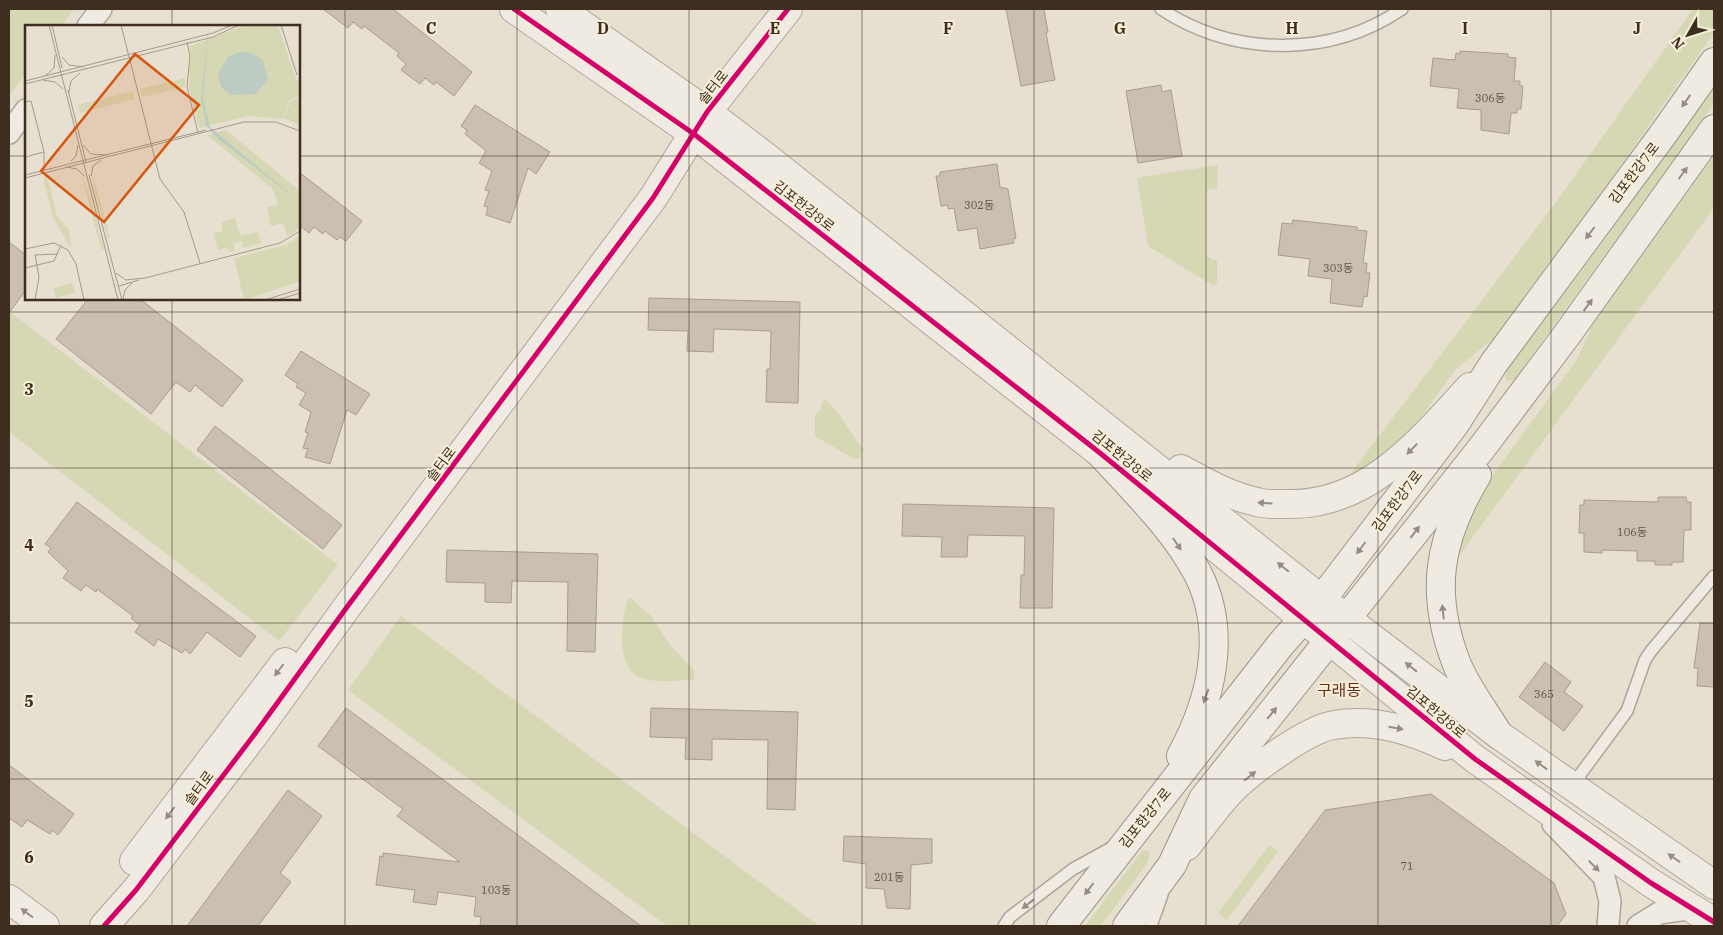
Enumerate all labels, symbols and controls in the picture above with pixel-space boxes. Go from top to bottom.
north arrow [1663,10,1713,60]
text: C [426,18,436,38]
text: D [597,18,609,38]
text: E [770,18,780,38]
text: F [943,18,953,38]
text: G [1114,18,1126,38]
text: H [1286,18,1299,38]
text: I [1462,18,1468,38]
text: J [1633,18,1641,38]
inset map [25,25,300,300]
text: N [1667,33,1688,53]
street label: 솔터로 [694,66,732,108]
house number: 306동 [1475,91,1505,105]
one-way arrow [1681,95,1691,108]
street label: 김포한강7로 [1605,138,1663,207]
one-way arrow [1677,167,1688,180]
street label: 김포한강8로 [770,176,838,236]
house number: 302동 [964,198,994,212]
one-way arrow [1585,226,1595,240]
house number: 303동 [1323,261,1353,275]
one-way arrow [1583,298,1593,312]
text: 3 [24,379,34,399]
street label: 김포한강8로 [1088,426,1156,486]
street label: 솔터로 [422,443,460,485]
one-way arrow [1406,443,1418,455]
street label: 김포한강7로 [1368,466,1426,535]
one-way arrow [1257,498,1273,506]
house number: 106동 [1617,525,1647,539]
one-way arrow [1410,526,1421,539]
text: 4 [24,535,34,555]
one-way arrow [1172,537,1182,551]
one-way arrow [1356,541,1366,555]
one-way arrow [1276,562,1290,572]
one-way arrow [1439,603,1447,619]
one-way arrow [1405,661,1418,672]
one-way arrow [273,663,284,676]
district label: 구래동 [1317,680,1361,700]
street label: 김포한강8로 [1402,682,1470,742]
house number: 365 [1534,687,1554,701]
one-way arrow [1202,689,1210,704]
text: 5 [24,691,34,711]
one-way arrow [1266,707,1277,720]
one-way arrow [1389,725,1405,733]
one-way arrow [1534,760,1548,770]
street label: 솔터로 [180,767,218,809]
one-way arrow [1243,771,1257,781]
street label: 김포한강7로 [1115,784,1175,852]
one-way arrow [165,806,175,820]
text: 6 [24,847,34,867]
one-way arrow [1667,853,1681,863]
house number: 71 [1400,859,1414,873]
one-way arrow [1587,860,1599,872]
house number: 201동 [874,870,904,884]
one-way arrow [1084,882,1094,896]
house number: 103동 [481,883,511,897]
one-way arrow [1022,898,1035,909]
one-way arrow [20,908,34,918]

